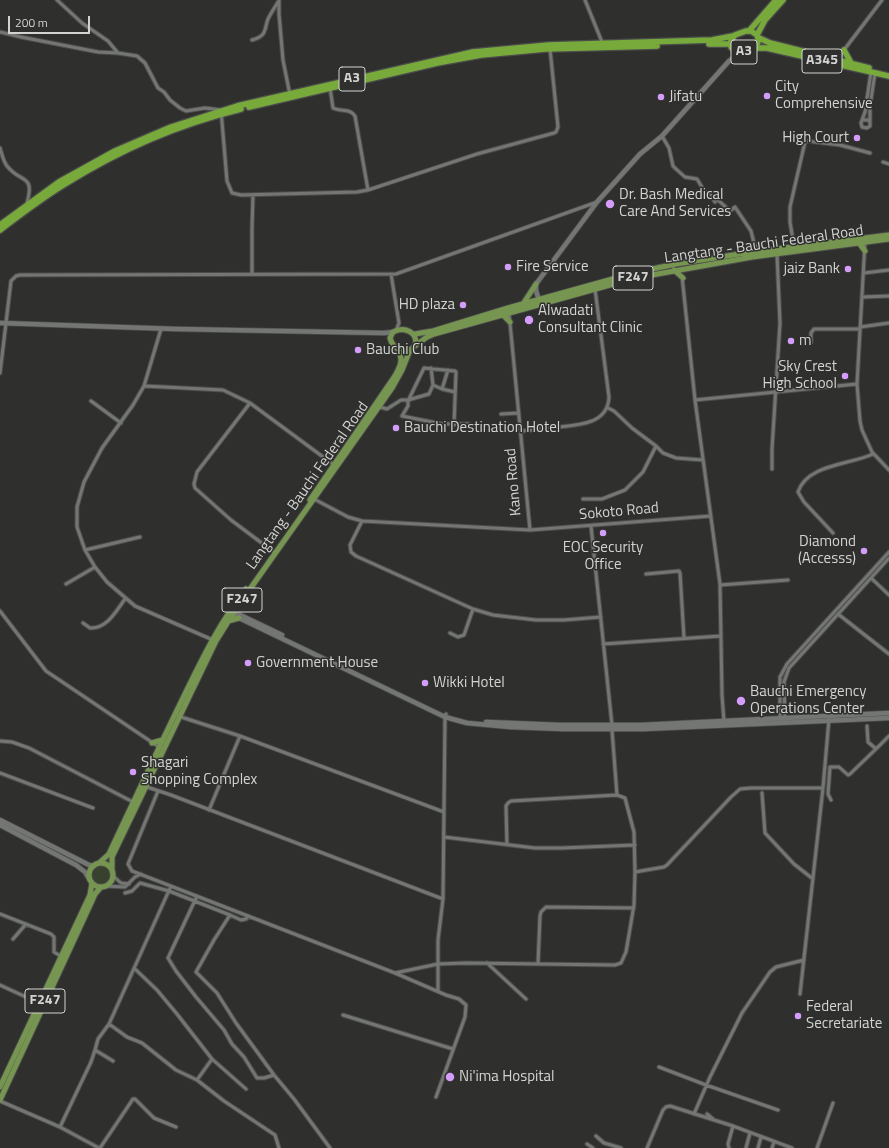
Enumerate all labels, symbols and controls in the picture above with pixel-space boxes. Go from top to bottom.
scale bar [10,8,92,34]
text: 200 m [15,13,48,32]
road number: A3 [731,40,757,64]
road number: A345 [802,49,842,73]
road number: A3 [339,67,365,91]
place label: City Comprehensive [775,78,873,113]
place label: Jifatu [669,88,702,106]
marker: City Comprehensive [762,91,772,101]
marker: Jifatu [656,92,666,102]
place label: High Court [782,129,849,147]
marker: High Court [852,133,862,143]
place label: Dr. Bash Medical Care And Services [619,186,731,221]
marker: Dr. Bash Medical Care And Services [604,198,616,210]
street label: Langtang - Bauchi Federal Road [663,222,865,268]
place label: Fire Service [516,258,589,276]
place label: jaiz Bank [784,260,840,278]
marker: Fire Service [503,262,513,272]
marker: jaiz Bank [843,264,853,274]
road number: F247 [613,266,653,290]
place label: HD plaza [399,296,455,314]
marker: HD plaza [458,300,468,310]
place label: Alwadati Consultant Clinic [538,302,643,337]
marker: Alwadati Consultant Clinic [523,314,535,326]
place label: m [799,332,812,350]
marker: m [786,336,796,346]
place label: Bauchi Club [366,341,439,359]
marker: Bauchi Club [353,345,363,355]
place label: Sky Crest High School [762,358,837,393]
marker: Sky Crest High School [840,371,850,381]
street label: Langtang - Bauchi Federal Road [243,399,373,573]
place label: Bauchi Destination Hotel [404,419,560,437]
marker: Bauchi Destination Hotel [391,423,401,433]
street label: Kano Road [502,447,526,517]
street label: Sokoto Road [578,500,660,524]
marker: EOC Security Office [598,528,608,538]
place label: Diamond (Accesss) [798,533,856,568]
place label: EOC Security Office [563,539,643,574]
marker: Diamond (Accesss) [859,546,869,556]
road number: F247 [222,588,262,612]
place label: Government House [256,654,378,672]
marker: Government House [243,658,253,668]
place label: Wikki Hotel [433,674,505,692]
marker: Wikki Hotel [420,678,430,688]
place label: Bauchi Emergency Operations Center [750,683,867,718]
marker: Bauchi Emergency Operations Center [735,695,747,707]
place label: Shagari Shopping Complex [141,754,257,789]
marker: Shagari Shopping Complex [128,767,138,777]
road number: F247 [25,989,65,1013]
place label: Federal Secretariate [806,998,882,1033]
marker: Federal Secretariate [793,1011,803,1021]
place label: Ni'ima Hospital [459,1068,555,1086]
marker: Ni'ima Hospital [444,1071,456,1083]

